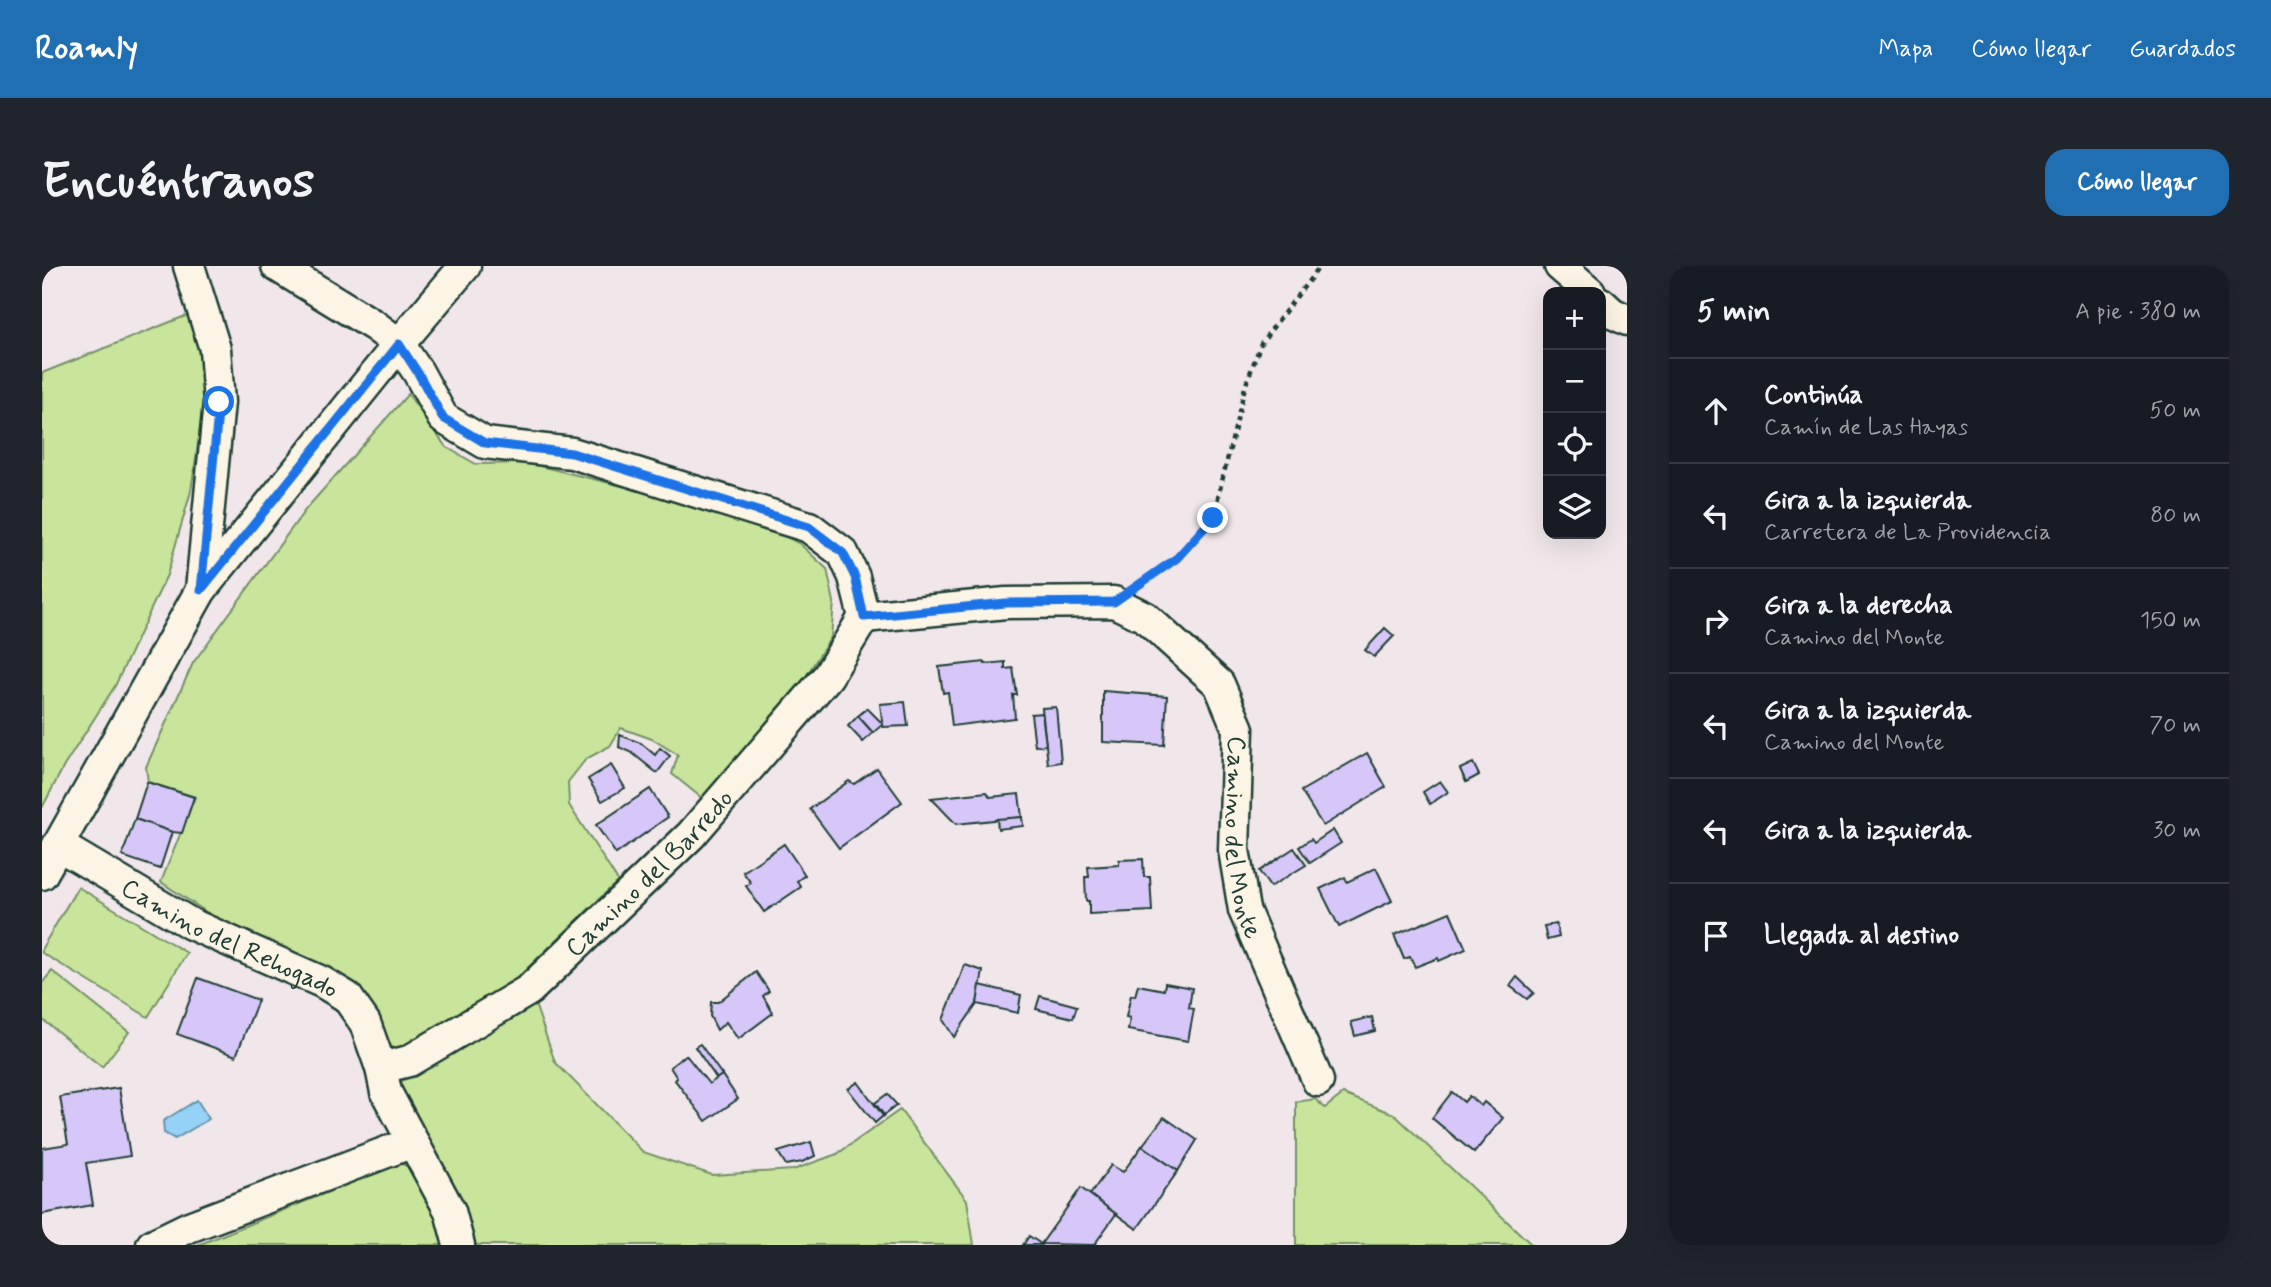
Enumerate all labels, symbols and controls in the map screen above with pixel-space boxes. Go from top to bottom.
text: Roamly [35,27,138,71]
text: Mapa [1878,34,1933,65]
text: Cómo llegar [1971,34,2091,65]
text: Guardados [2129,34,2236,65]
button: Cómo llegar [2045,149,2229,216]
text: Encuéntranos [42,150,314,215]
map controls [1543,287,1606,539]
button: + [1543,287,1606,350]
text: 5 min [1697,292,1771,331]
text: A pie · 380 m [2075,297,2201,327]
button: − [1543,350,1606,413]
text: Continúa [1764,379,1863,413]
route start [203,386,234,417]
icon: ahead [1697,392,1735,430]
text: 50 m [2150,396,2201,426]
button: locate [1543,413,1606,476]
text: Camín de Las Hayas [1764,413,1968,443]
button: layers [1543,476,1606,539]
text: Gira a la izquierda [1764,484,1971,518]
icon: left [1697,497,1735,535]
text: 80 m [2150,501,2201,531]
route end [1197,502,1228,533]
text: Carretera de La Providencia [1764,518,2051,548]
text: Gira a la derecha [1764,589,1953,623]
icon: right [1697,602,1735,640]
text: 150 m [2140,606,2201,636]
text: Camino del Monte [1764,623,1944,653]
text: Gira a la izquierda [1764,694,1971,728]
icon: left [1697,707,1735,745]
text: 70 m [2149,711,2201,741]
text: Camino del Monte [1764,728,1944,758]
street label: Camino del Monte [1215,735,1269,944]
street label: Camino del Barredo [559,783,742,965]
icon: left [1697,812,1735,850]
text: Gira a la izquierda [1764,814,1971,848]
text: 30 m [2153,816,2201,846]
street label: Camino del Rehogado [114,871,344,1007]
icon: arrive [1697,917,1735,955]
text: Llegada al destino [1764,919,1959,953]

